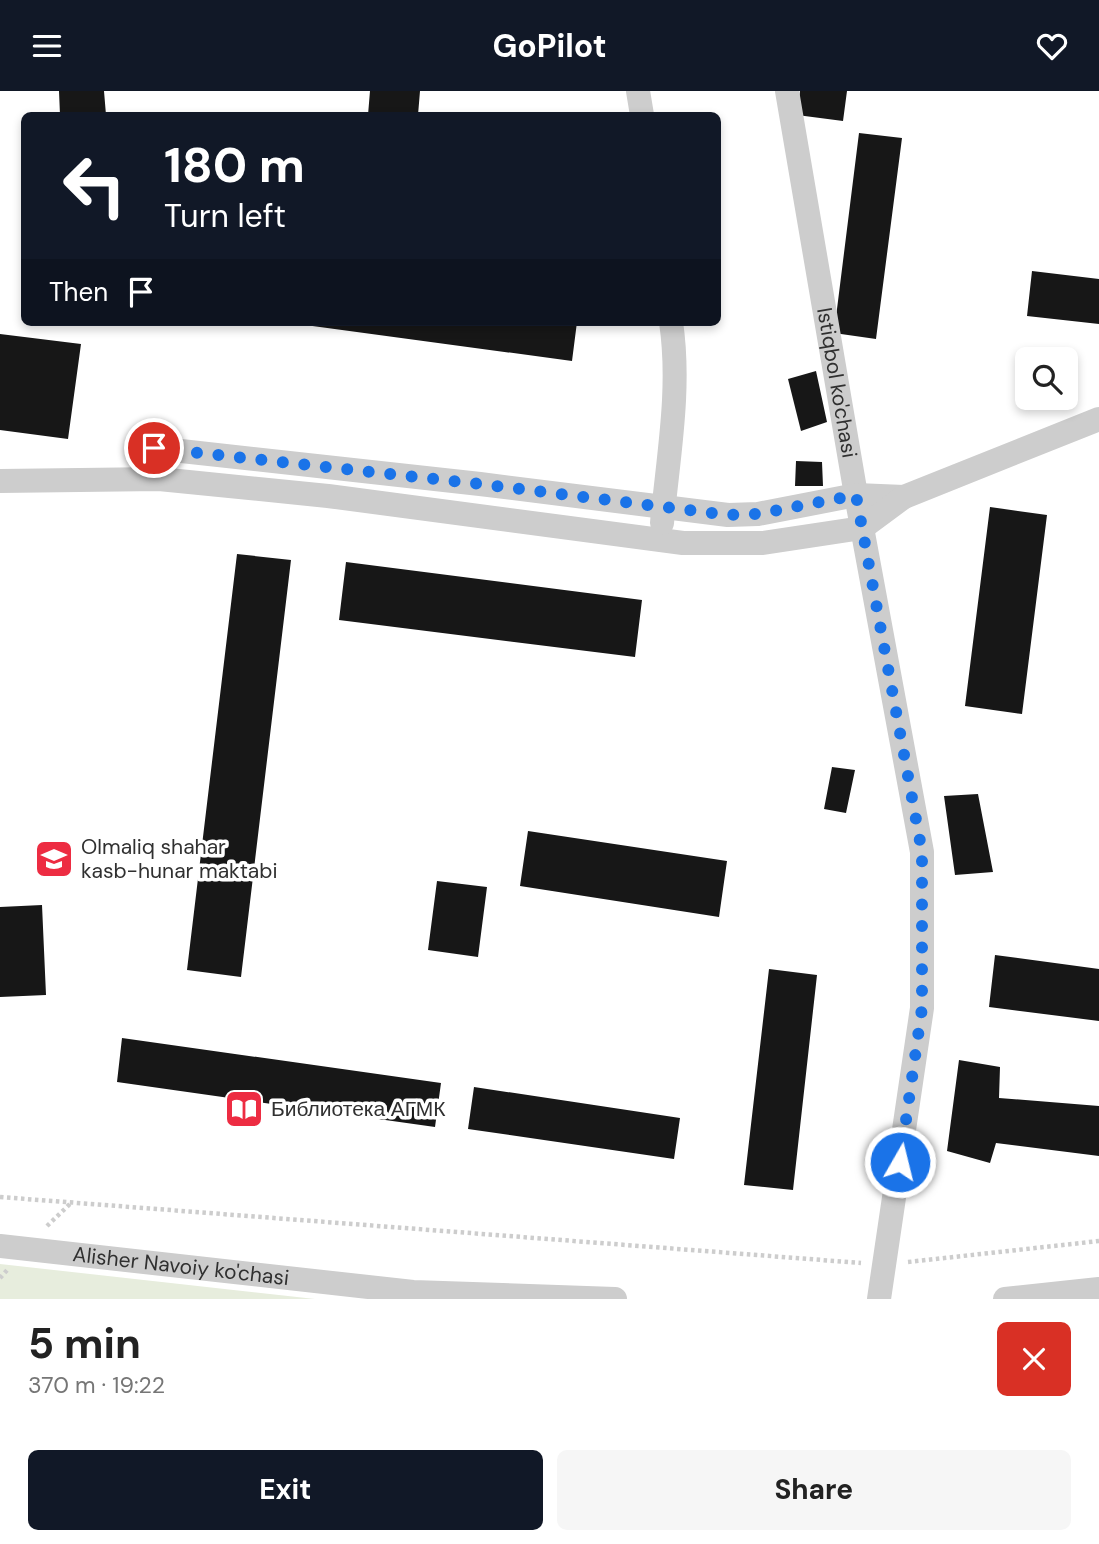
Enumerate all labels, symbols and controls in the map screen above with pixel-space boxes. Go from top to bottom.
text: GoPilot [492,25,607,67]
icon: menu [28,27,66,65]
icon: heart [1033,27,1071,65]
text: 180 m [164,133,305,197]
icon: left [49,140,140,231]
text: Turn left [164,195,286,237]
icon: arrive [122,273,160,311]
text: Then [49,275,108,309]
street label: Istiqbol ko'chasi [810,305,863,460]
map controls [1015,347,1078,410]
button: search [1015,347,1078,410]
pin [124,418,184,478]
icon: arrive [135,429,173,467]
place label: Olmaliq shahar kasb-hunar maktabi [81,833,277,885]
school or university icon: Olmaliq shahar kasb-hunar maktabi [33,838,75,880]
library icon: Библиотека АГМК [223,1088,265,1130]
place label: Библиотека АГМК [271,1095,446,1123]
position arrow [863,1125,937,1199]
street label: Alisher Navoiy ko'chasi [71,1240,290,1292]
text: 5 min [28,1316,141,1371]
button: close [997,1322,1071,1396]
text: 370 m · 19:22 [28,1370,165,1400]
button: Exit [28,1450,543,1530]
button: Share [557,1450,1071,1530]

